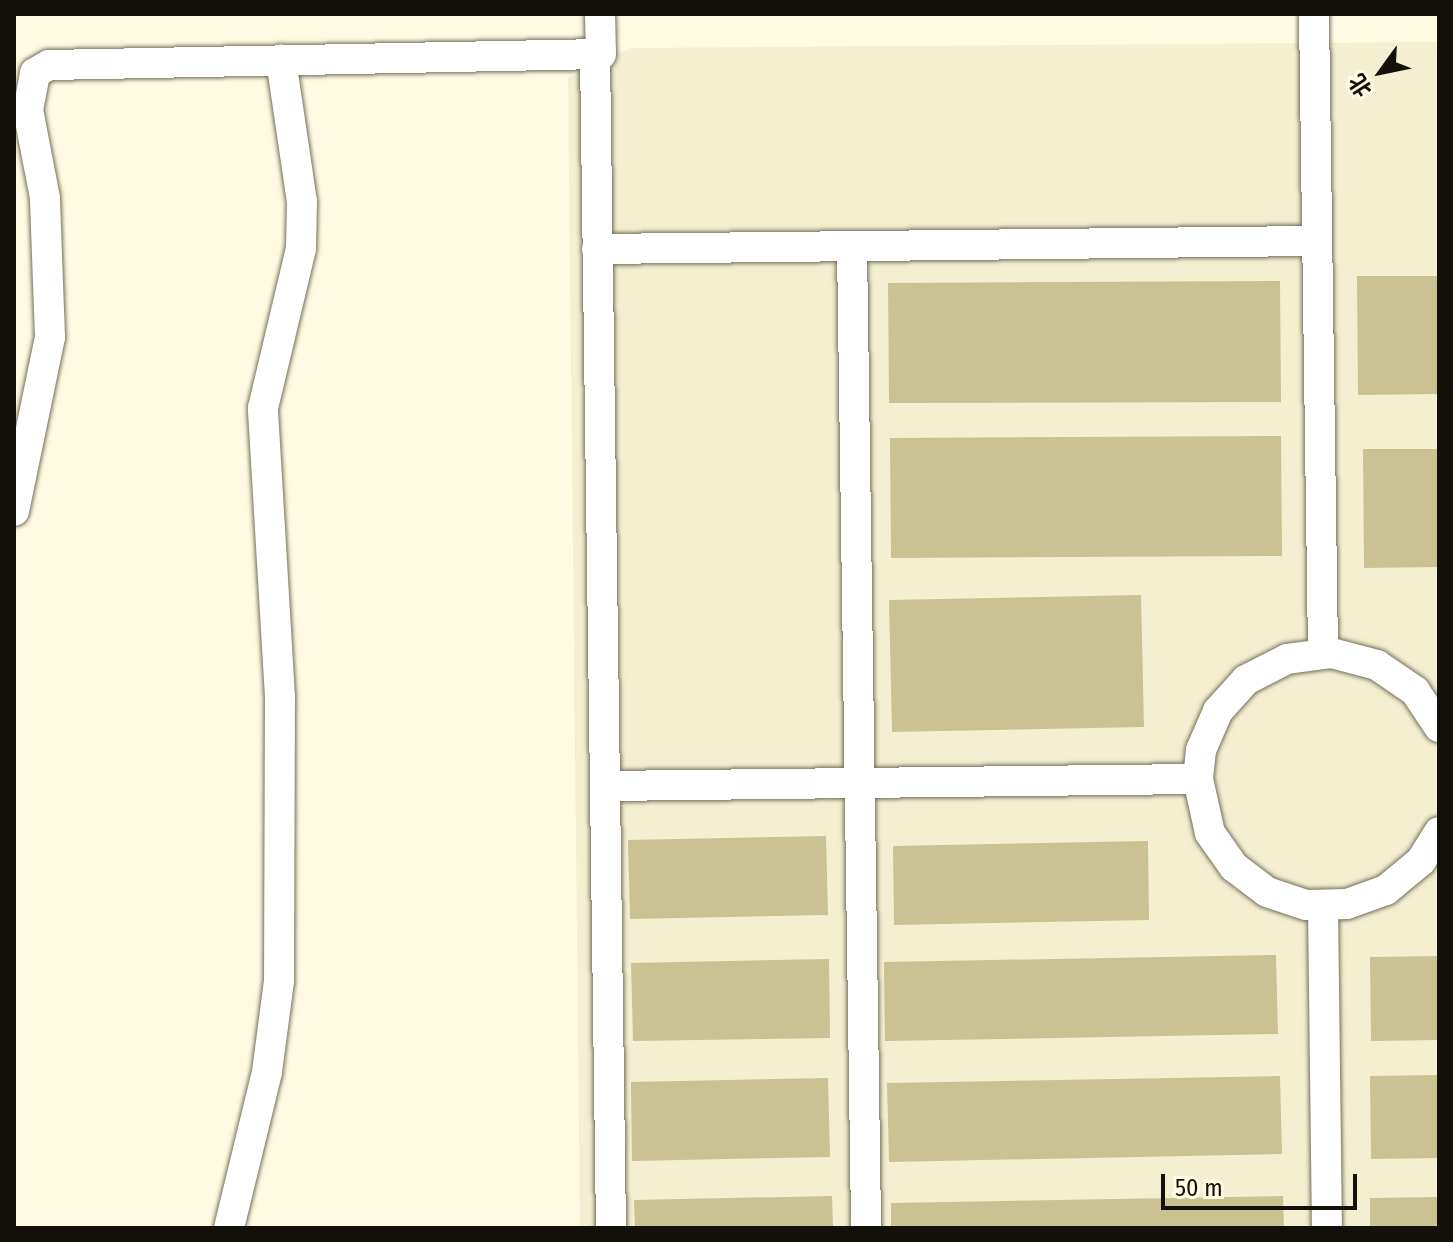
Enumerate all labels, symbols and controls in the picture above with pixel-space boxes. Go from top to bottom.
north arrow [1341,32,1421,112]
text: 北 [1343,69,1378,102]
scale bar [1165,1158,1361,1208]
text: 50 m [1175,1174,1223,1202]

